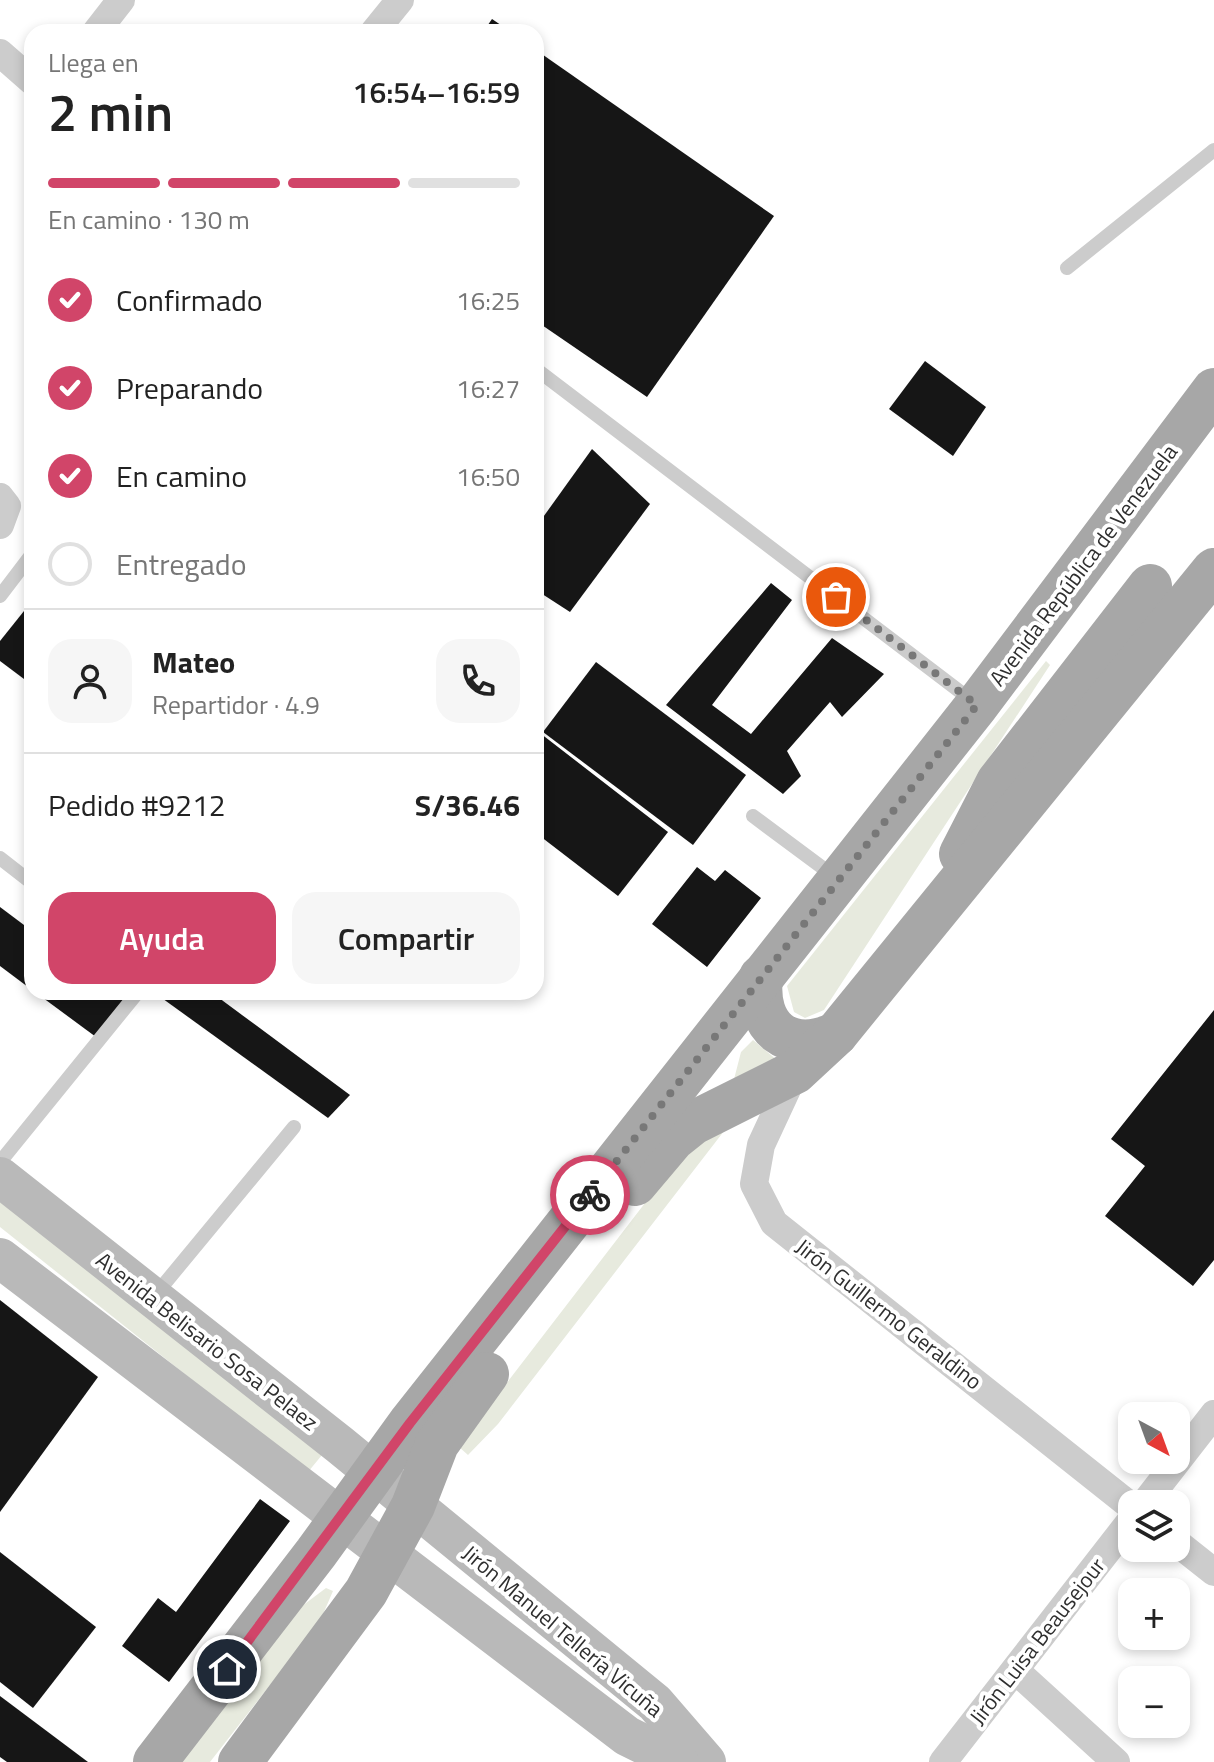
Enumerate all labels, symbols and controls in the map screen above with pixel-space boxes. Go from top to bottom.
text: Llega en [48,43,139,82]
text: 16:54–16:59 [353,69,520,115]
text: 2 min [48,72,173,151]
text: En camino · 130 m [48,200,250,239]
text: Confirmado [116,277,263,323]
icon: check [48,278,92,322]
text: 16:25 [456,281,520,320]
text: Preparando [116,365,263,411]
icon: check [48,366,92,410]
text: 16:27 [456,369,520,408]
street label: Avenida República de Venezuela [980,437,1186,693]
text: En camino [116,453,247,499]
icon: check [48,454,92,498]
text: 16:50 [456,457,520,496]
text: Entregado [116,541,247,587]
pin [802,563,870,631]
icon: bag [814,575,858,619]
button: person [48,639,132,723]
text: Mateo [152,639,235,685]
button: phone [436,639,520,723]
text: Repartidor · 4.9 [152,685,320,724]
text: Pedido #9212 [48,782,226,828]
text: S/36.46 [415,782,520,828]
button: Ayuda [48,892,276,984]
button: Compartir [292,892,520,984]
courier [550,1155,630,1235]
icon: bike [568,1173,612,1217]
street label: Jirón Guillermo Geraldino [788,1230,990,1398]
street label: Avenida Belisario Sosa Pelaez [89,1243,325,1439]
north arrow [1118,1402,1190,1474]
map controls [1118,1402,1190,1738]
button: layers [1118,1490,1190,1562]
street label: Jirón Manuel Tellería Vicuña [455,1537,671,1725]
street label: Jirón Luisa Beausejour [961,1550,1114,1732]
button: + [1118,1578,1190,1650]
pin [193,1635,261,1703]
icon: home [205,1647,249,1691]
button: − [1118,1666,1190,1738]

